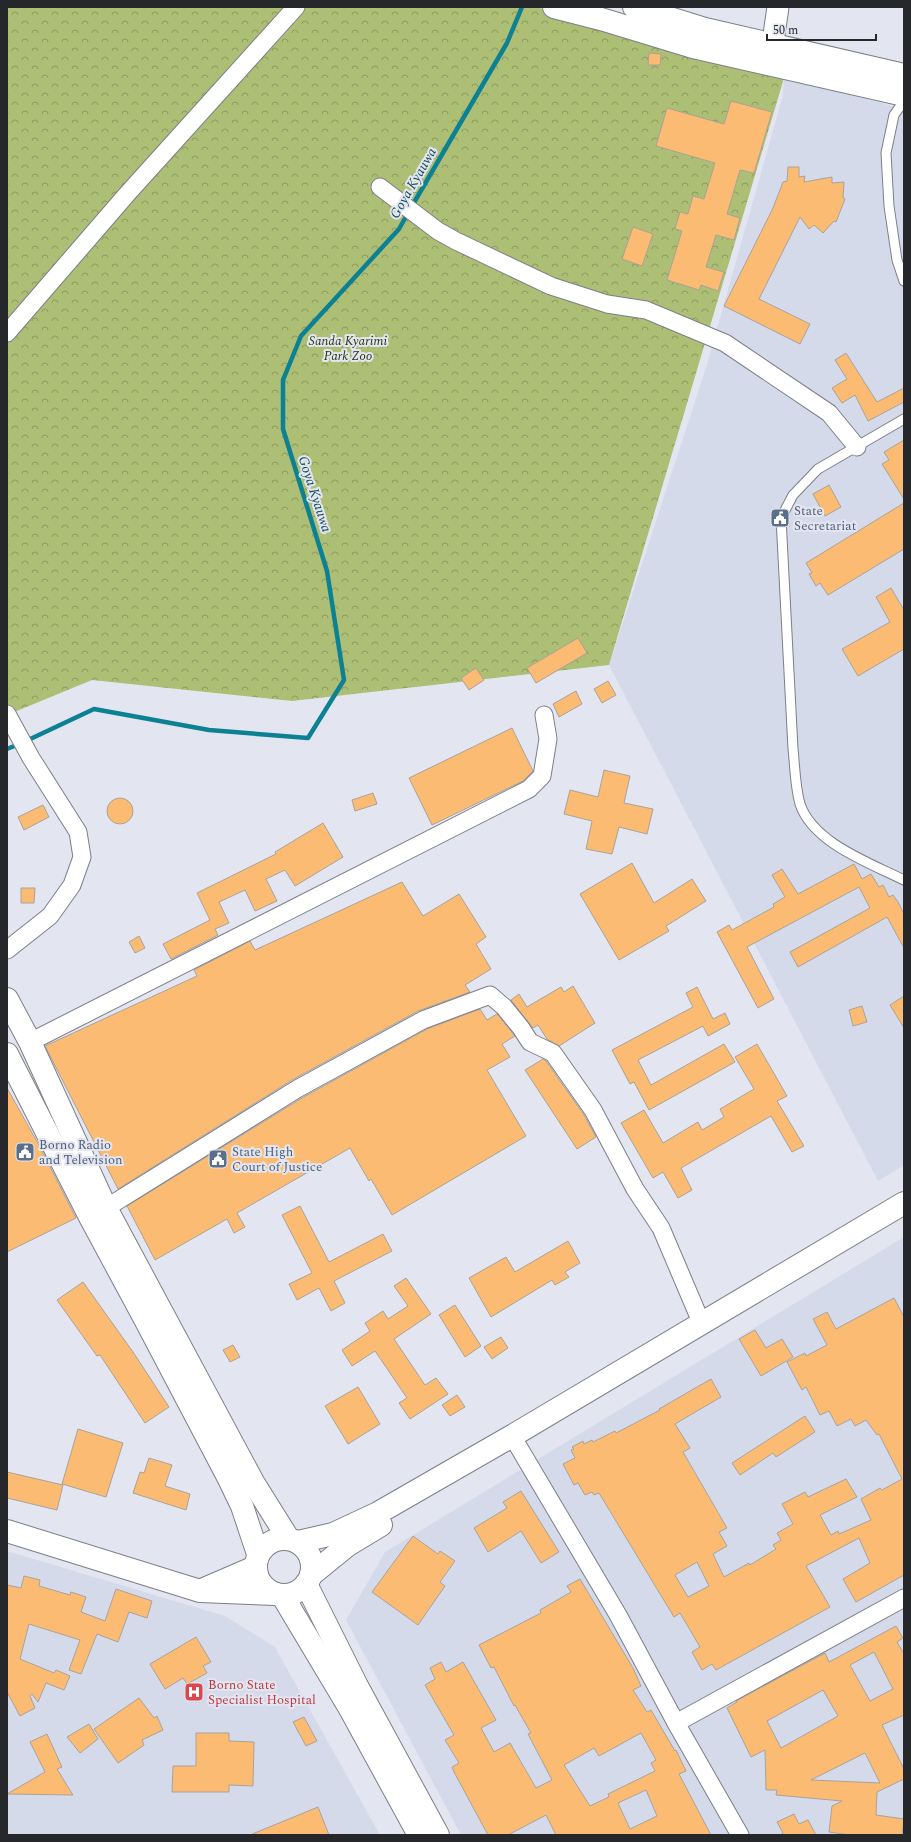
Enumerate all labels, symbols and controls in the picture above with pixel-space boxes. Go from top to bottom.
scale bar [767,16,876,42]
text: 50 m [773,21,798,40]
water label: Goya Kyauwa [384,144,442,222]
park label: Sanda Kyarimi Park Zoo [309,331,387,366]
water label: Goya Kyauwa [293,453,337,535]
place label: State Secretariat [794,501,857,536]
public building icon: State Secretariat [769,507,791,529]
place label: Borno Radio and Television [39,1135,123,1170]
public building icon: Borno Radio and Television [14,1141,36,1163]
place label: State High Court of Justice [232,1142,322,1177]
public building icon: State High Court of Justice [207,1148,229,1170]
place label: Borno State Specialist Hospital [208,1675,316,1710]
hospital icon: Borno State Specialist Hospital [183,1681,205,1703]

